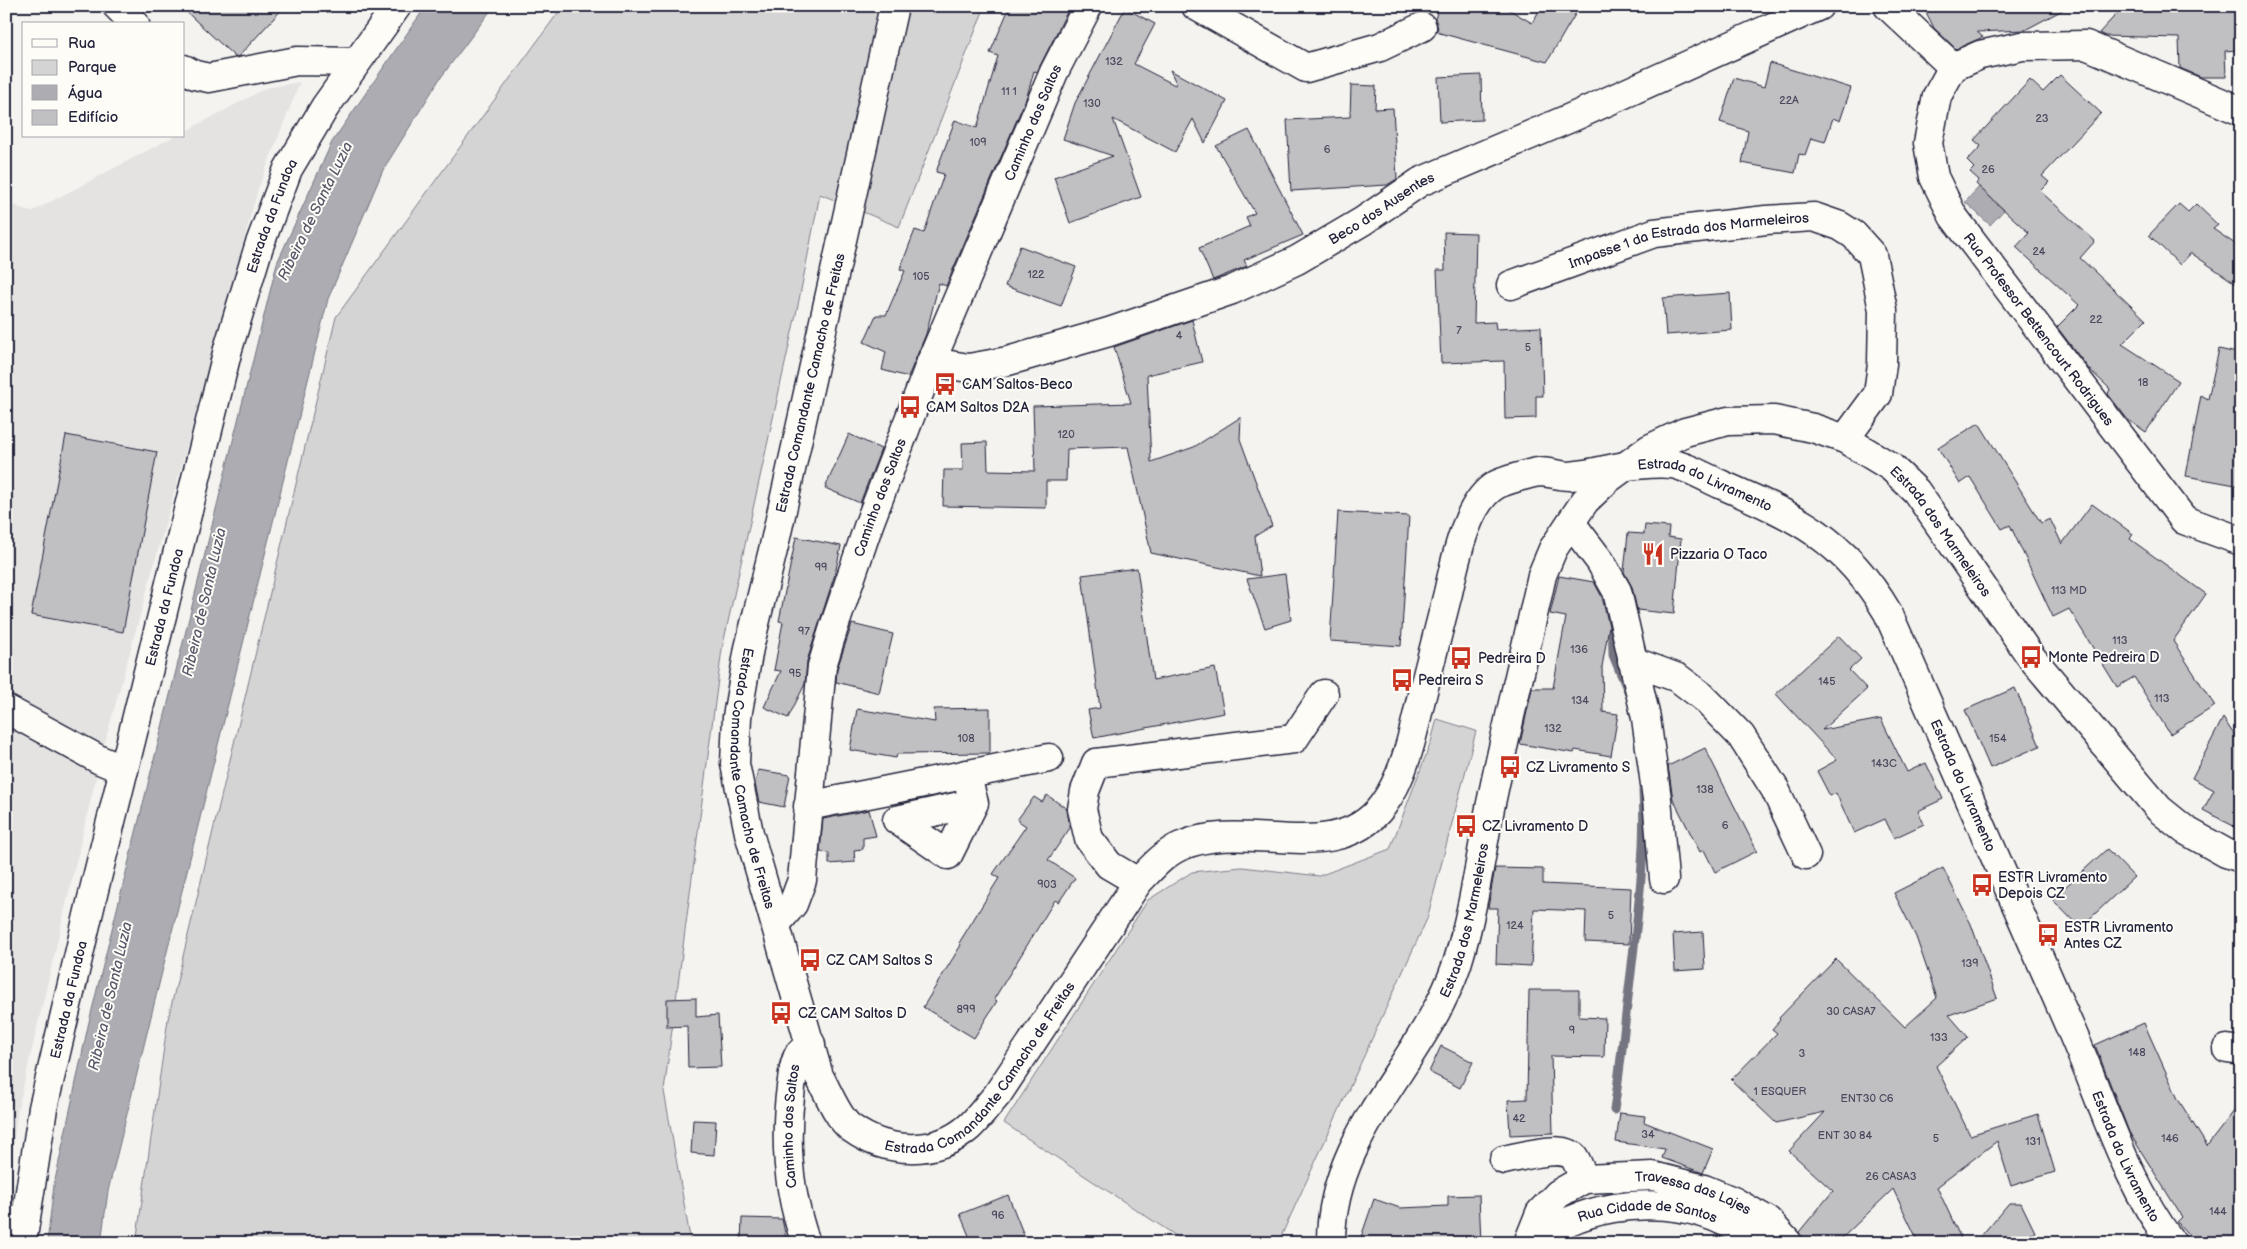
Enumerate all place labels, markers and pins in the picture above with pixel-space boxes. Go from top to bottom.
bus stop icon: CAM Saltos-Beco [932,371,958,397]
place label: CAM Saltos-Beco [962,376,1073,393]
bus stop icon: CAM Saltos D2A [897,394,923,420]
place label: CAM Saltos D2A [926,399,1030,416]
restaurant icon: Pizzaria O Taco [1640,541,1666,567]
place label: Pizzaria O Taco [1670,546,1768,563]
bus stop icon: Monte Pedreira D [2018,644,2044,670]
bus stop icon: Pedreira D [1448,645,1474,671]
place label: Monte Pedreira D [2048,649,2160,666]
place label: Pedreira D [1478,650,1546,667]
bus stop icon: Pedreira S [1389,667,1415,693]
place label: Pedreira S [1418,672,1484,689]
bus stop icon: CZ Livramento S [1497,754,1523,780]
place label: CZ Livramento S [1526,759,1630,776]
bus stop icon: CZ Livramento D [1453,813,1479,839]
place label: CZ Livramento D [1482,818,1588,835]
place label: ESTR Livramento Depois CZ [1998,869,2107,902]
bus stop icon: ESTR Livramento Depois CZ [1969,872,1995,898]
place label: ESTR Livramento Antes CZ [2064,919,2173,952]
bus stop icon: ESTR Livramento Antes CZ [2035,922,2061,948]
bus stop icon: CZ CAM Saltos S [797,947,823,973]
place label: CZ CAM Saltos S [826,952,933,969]
bus stop icon: CZ CAM Saltos D [768,1000,794,1026]
place label: CZ CAM Saltos D [798,1005,907,1022]

